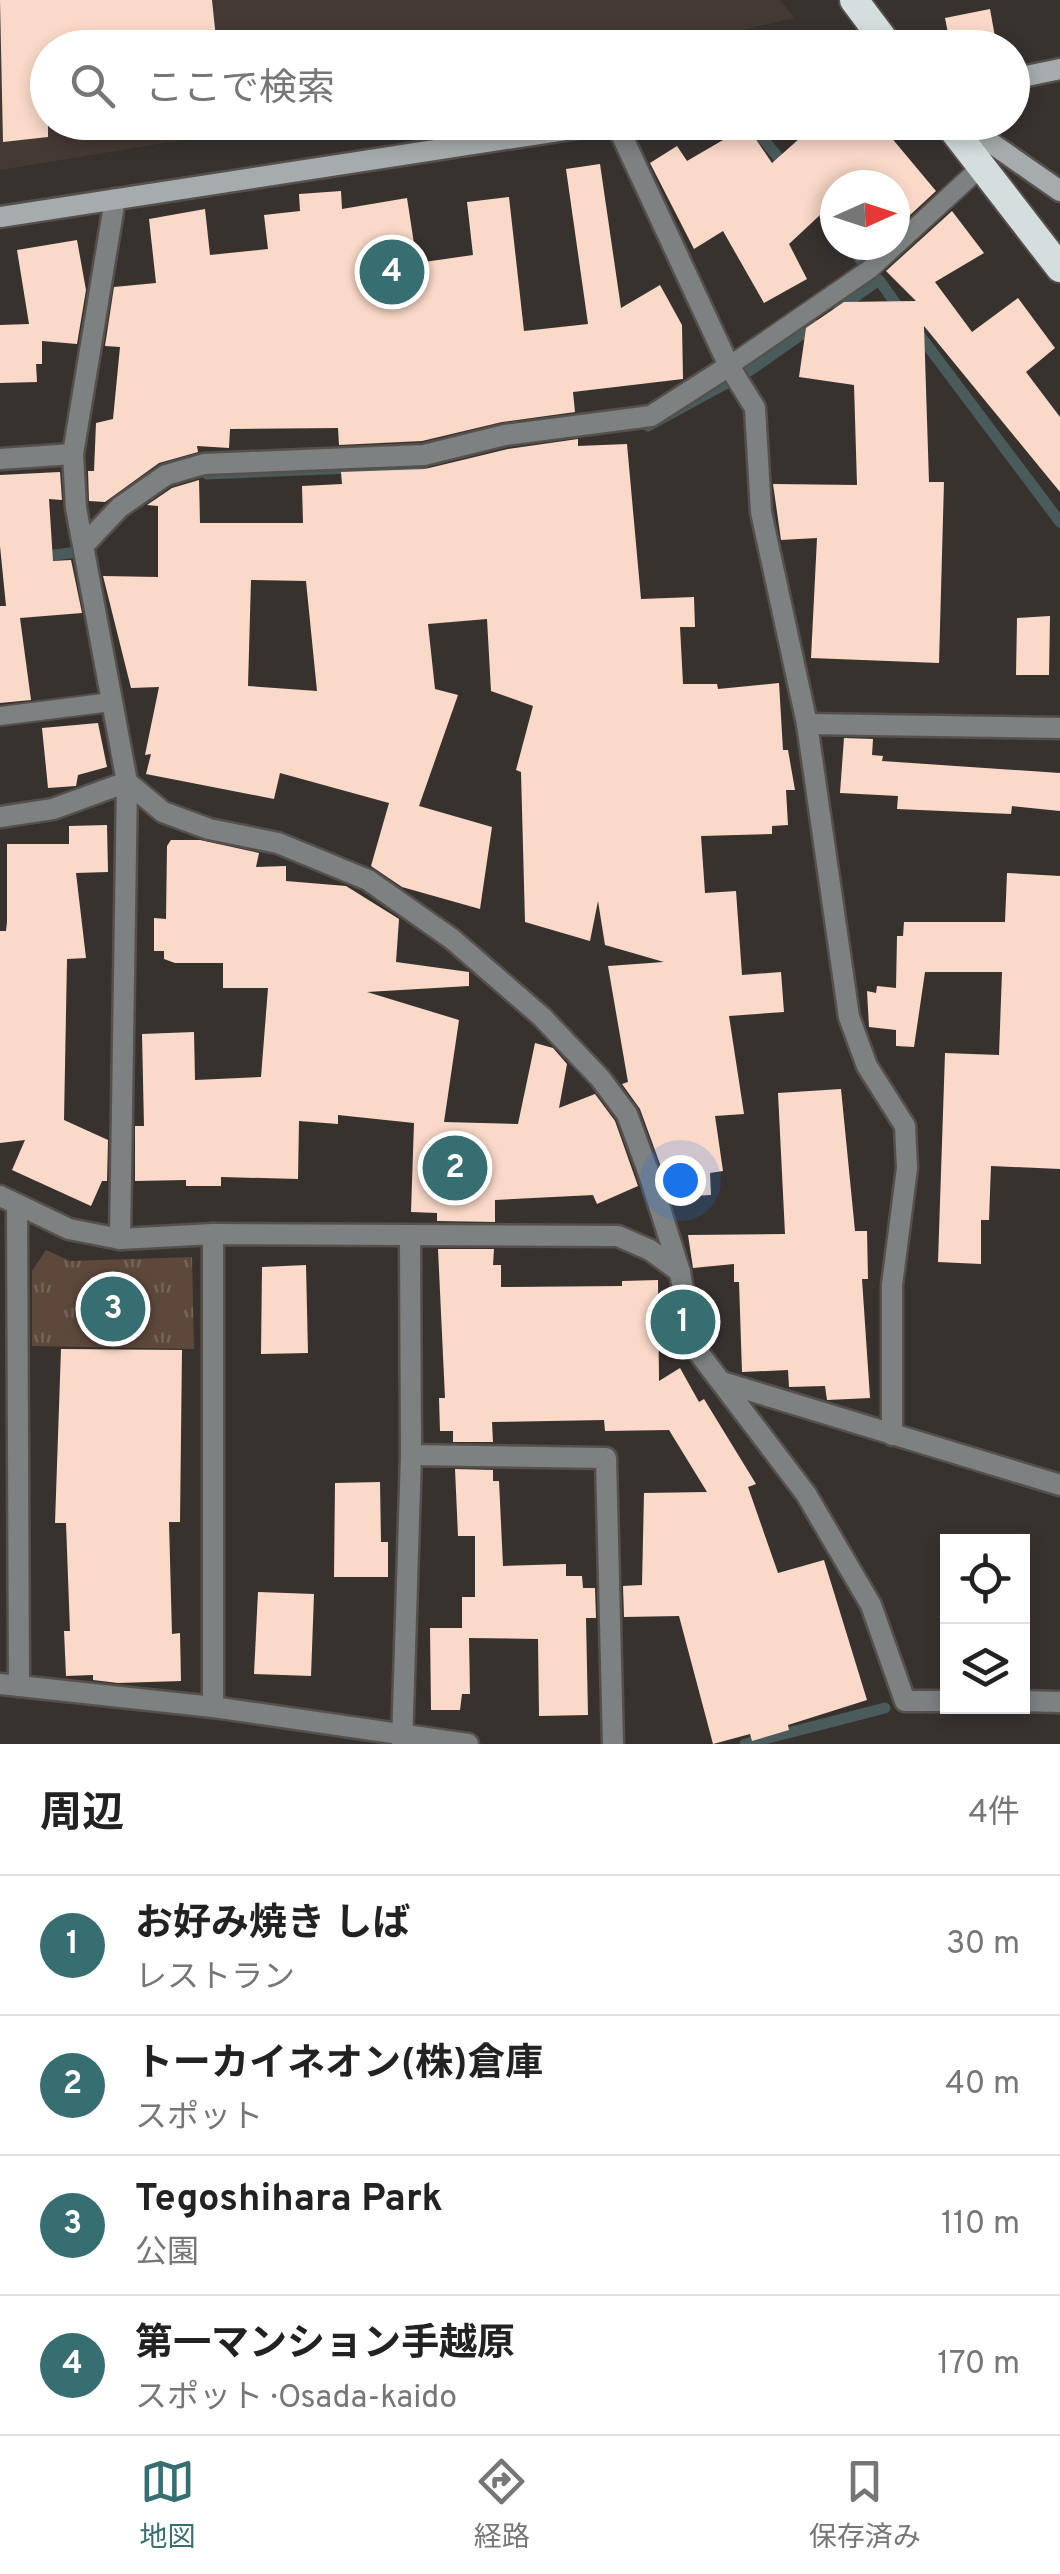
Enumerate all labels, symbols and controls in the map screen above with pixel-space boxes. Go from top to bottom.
search box [30,30,1030,140]
icon: search [65,58,120,113]
text: ここで検索 [145,66,335,115]
north arrow [820,170,910,260]
pin: 4 [360,234,424,310]
pin: 2 [422,1130,488,1206]
your location [655,1155,706,1206]
pin: 3 [80,1272,146,1346]
pin: 1 [650,1284,716,1360]
map controls [940,1534,1030,1714]
button: locate [940,1534,1030,1624]
button: layers [940,1624,1030,1714]
text: 周辺 [40,1789,124,1842]
text: 4件 [968,1794,1020,1834]
text: お好み焼き しば [135,1901,411,1950]
text: 1 [66,1925,79,1965]
text: 30 m [946,1925,1020,1965]
text: レストラン [135,1959,295,1999]
text: トーカイネオン(株)倉庫 [135,2041,543,2090]
text: 2 [63,2065,82,2105]
text: 40 m [945,2065,1020,2105]
text: スポット [135,2099,263,2139]
text: Tegoshihara Park [135,2176,443,2225]
text: 3 [63,2205,82,2245]
text: 110 m [941,2205,1020,2245]
text: 公園 [135,2234,199,2274]
text: 第一マンション手越原 [135,2321,515,2370]
text: 4 [62,2345,83,2385]
text: 170 m [937,2345,1020,2385]
text: スポット · Osada-kaido [135,2379,457,2419]
tab: 地図 [139,2454,195,2557]
tab: 経路 [474,2454,530,2557]
tab: 保存済み [809,2454,921,2557]

